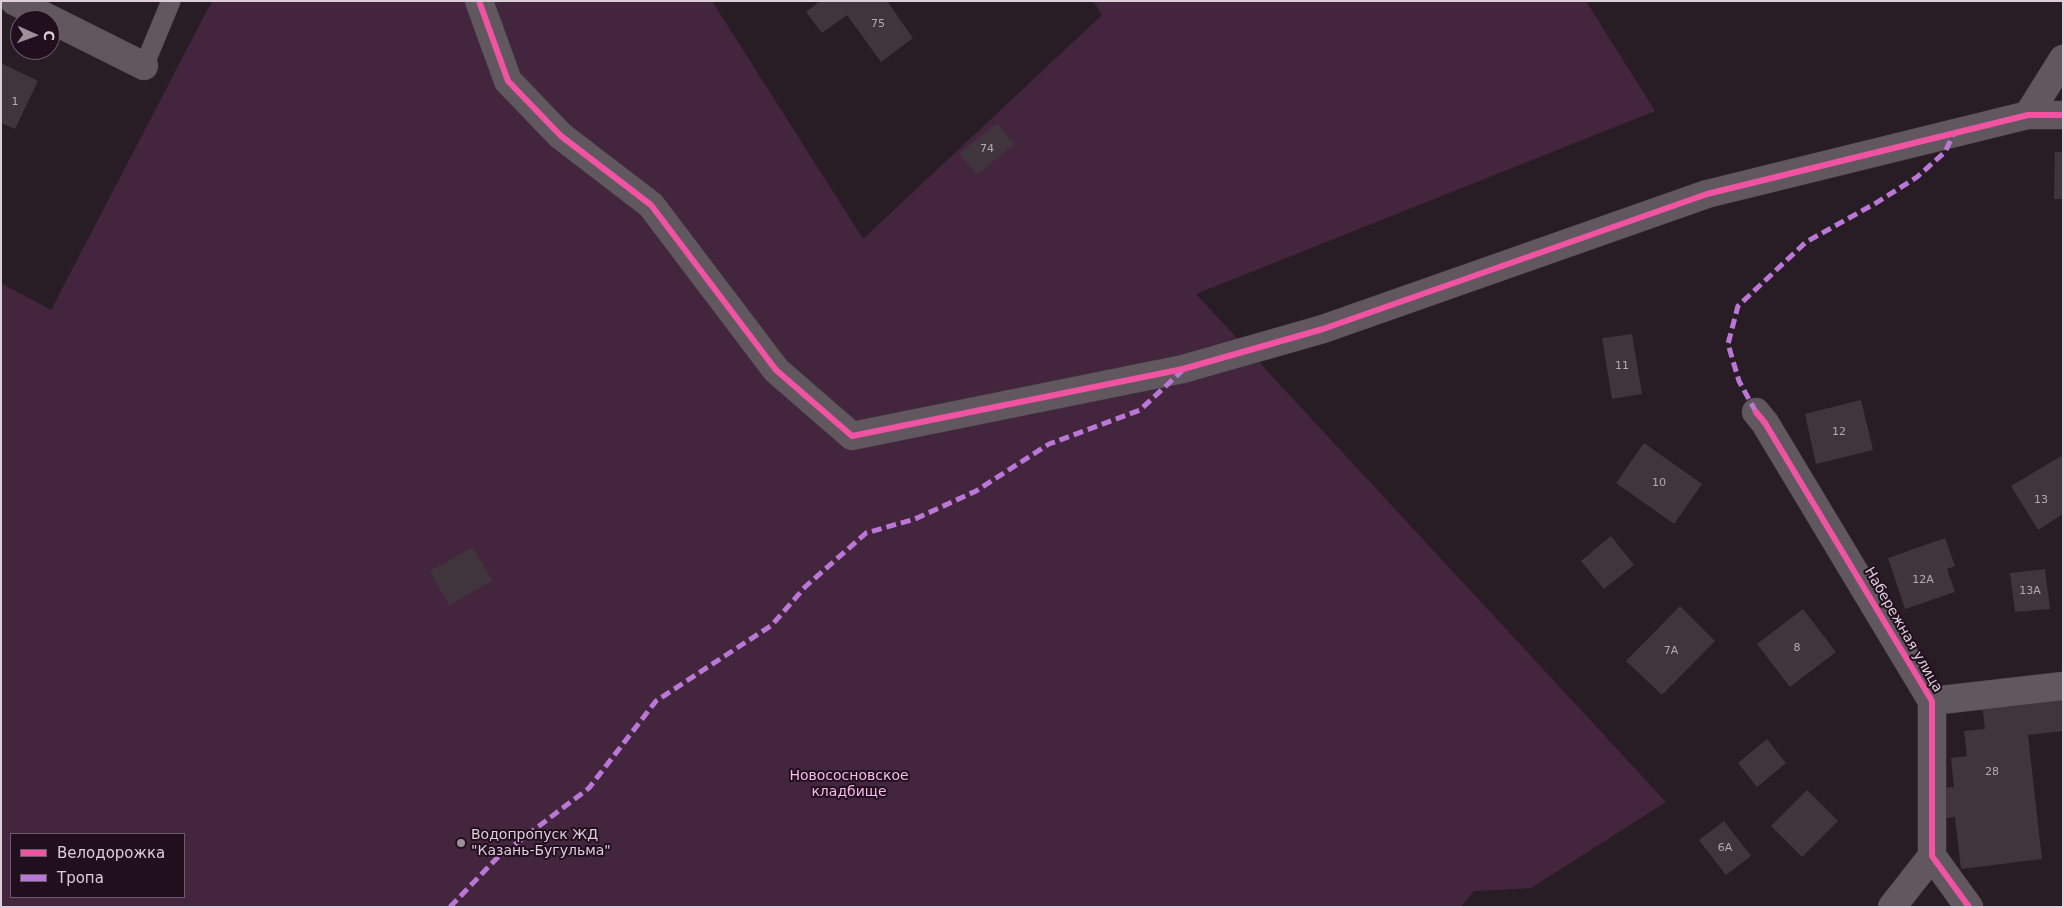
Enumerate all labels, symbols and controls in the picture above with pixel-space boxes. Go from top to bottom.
north arrow [10,10,60,60]
house number: 75 [871,17,885,31]
text: С [41,30,57,41]
house number: 1 [12,95,18,109]
house number: 74 [980,142,994,156]
house number: 11 [1615,359,1629,373]
house number: 12 [1832,425,1846,439]
house number: 10 [1652,476,1666,490]
house number: 13 [2034,493,2048,507]
street label: Набережная улица [1860,565,1946,695]
house number: 12А [1912,573,1934,587]
house number: 13А [2019,584,2041,598]
house number: 8 [1794,641,1800,655]
house number: 7А [1664,644,1678,658]
house number: 28 [1985,765,1999,779]
park label: Новососновское кладбище [789,768,909,800]
place label: Водопропуск ЖД "Казань-Бугульма" [471,827,611,860]
legend [10,833,185,898]
marker: Водопропуск ЖД "Казань-Бугульма" [455,837,467,849]
house number: 6А [1718,841,1732,855]
text: Велодорожка [57,844,165,862]
text: Тропа [57,869,104,887]

